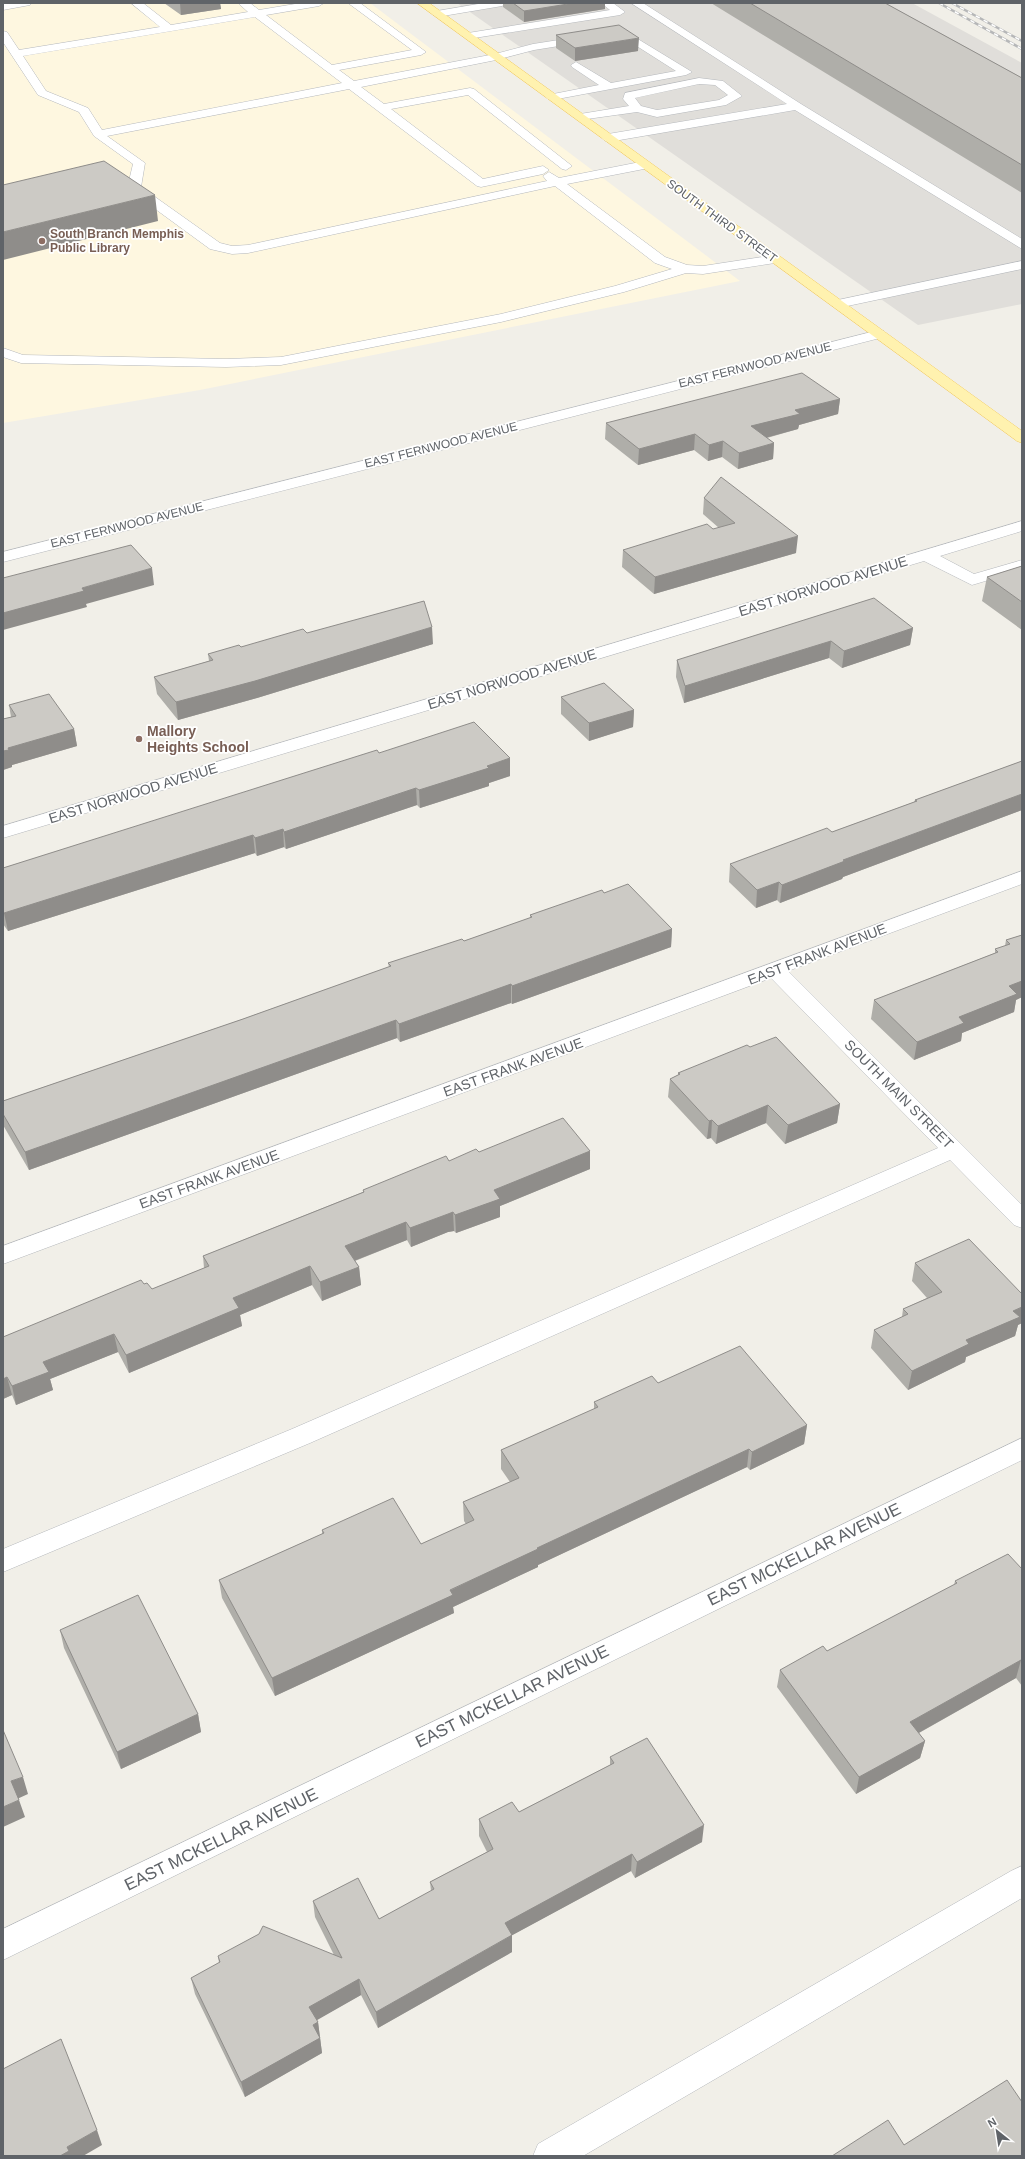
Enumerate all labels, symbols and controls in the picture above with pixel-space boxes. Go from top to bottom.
street label: SOUTH THIRD STREET [664,176,780,266]
place label: South Branch Memphis Public Library [50,227,184,255]
marker: South Branch Memphis Public Library [37,236,47,246]
street label: EAST FERNWOOD AVENUE [677,339,833,391]
street label: EAST FERNWOOD AVENUE [363,419,519,471]
street label: EAST FERNWOOD AVENUE [49,499,205,551]
street label: EAST NORWOOD AVENUE [737,553,909,619]
street label: EAST NORWOOD AVENUE [426,646,598,712]
place label: Mallory Heights School [147,723,249,755]
marker: Mallory Heights School [134,734,144,744]
street label: EAST NORWOOD AVENUE [47,760,219,826]
street label: EAST FRANK AVENUE [745,920,889,988]
street label: EAST FRANK AVENUE [441,1034,585,1100]
street label: SOUTH MAIN STREET [841,1036,957,1152]
street label: EAST FRANK AVENUE [137,1146,281,1212]
street label: EAST MCKELLAR AVENUE [704,1499,904,1610]
street label: EAST MCKELLAR AVENUE [412,1641,612,1752]
street label: EAST MCKELLAR AVENUE [121,1784,321,1895]
north arrow [977,2111,1017,2151]
text: N [986,2115,998,2130]

